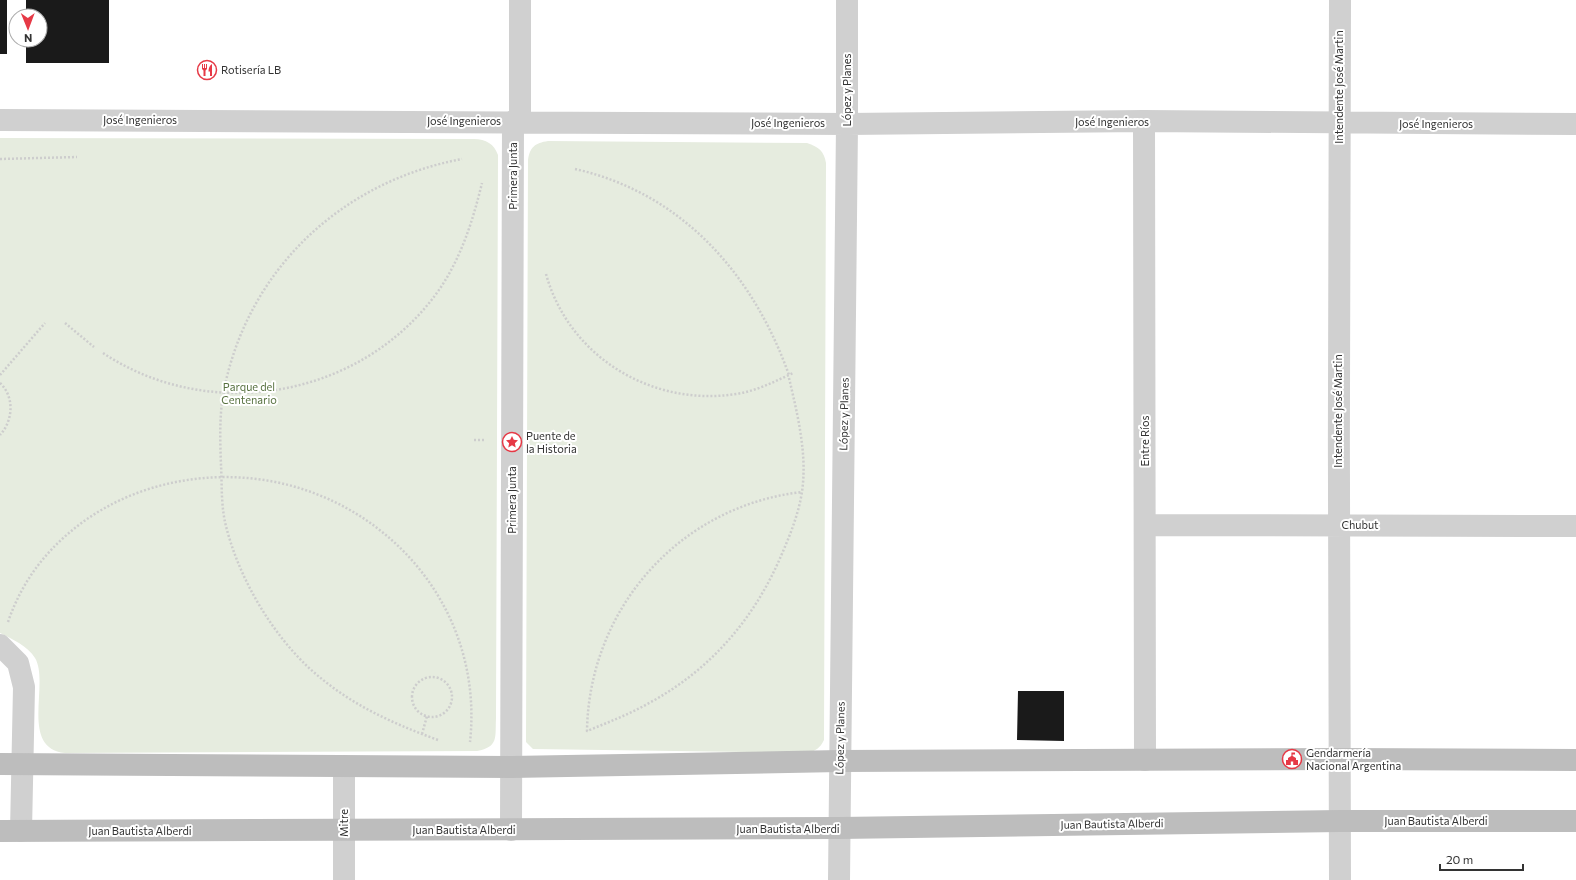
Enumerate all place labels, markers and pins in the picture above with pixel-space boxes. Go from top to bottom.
restaurant icon: Rotisería LB [196,59,218,81]
place label: Rotisería LB [221,63,281,76]
place label: Puente de la Historia [526,429,577,455]
place icon: Puente de la Historia [501,431,523,453]
place label: Gendarmería Nacional Argentina [1306,746,1401,772]
public building icon: Gendarmería Nacional Argentina [1281,748,1303,770]

